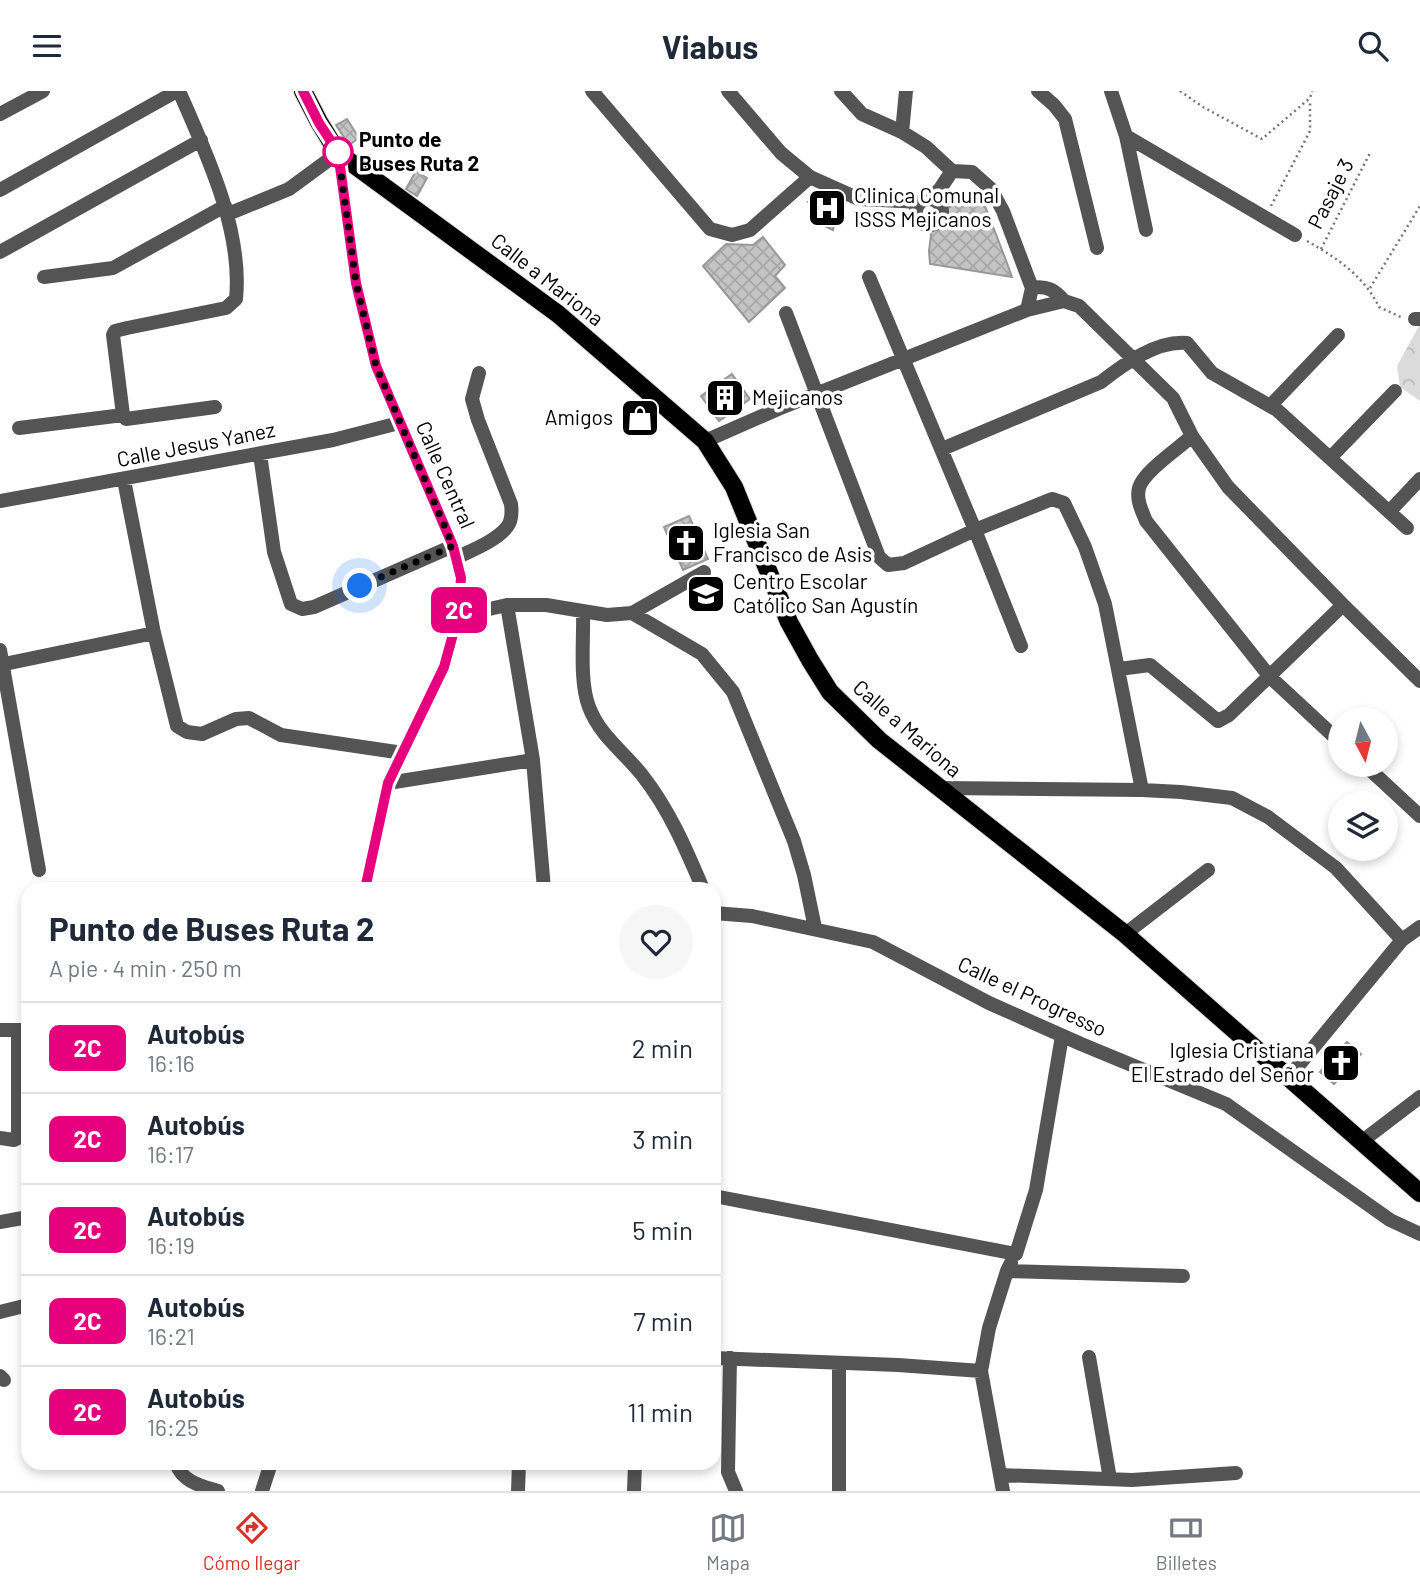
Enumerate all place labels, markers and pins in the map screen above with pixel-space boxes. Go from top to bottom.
place label: Punto de Buses Ruta 2 [359,126,479,175]
marker: Punto de Buses Ruta 2 [323,137,353,167]
place label: Clinica Comunal ISSS Mejicanos [854,182,999,231]
hospital icon: Clinica Comunal ISSS Mejicanos [806,187,848,229]
building icon: Mejicanos [704,377,746,419]
place label: Mejicanos [752,384,843,409]
shop icon: Amigos [619,397,661,439]
place label: Amigos [545,404,613,429]
place label: Iglesia San Francisco de Asis [713,517,872,566]
church icon: Iglesia San Francisco de Asis [665,522,707,564]
place label: Centro Escolar Católico San Agustín [733,568,918,617]
school or university icon: Centro Escolar Católico San Agustín [685,573,727,615]
place label: Iglesia Cristiana El Estrado del Señor [1131,1037,1314,1086]
church icon: Iglesia Cristiana El Estrado del Señor [1320,1042,1362,1084]

